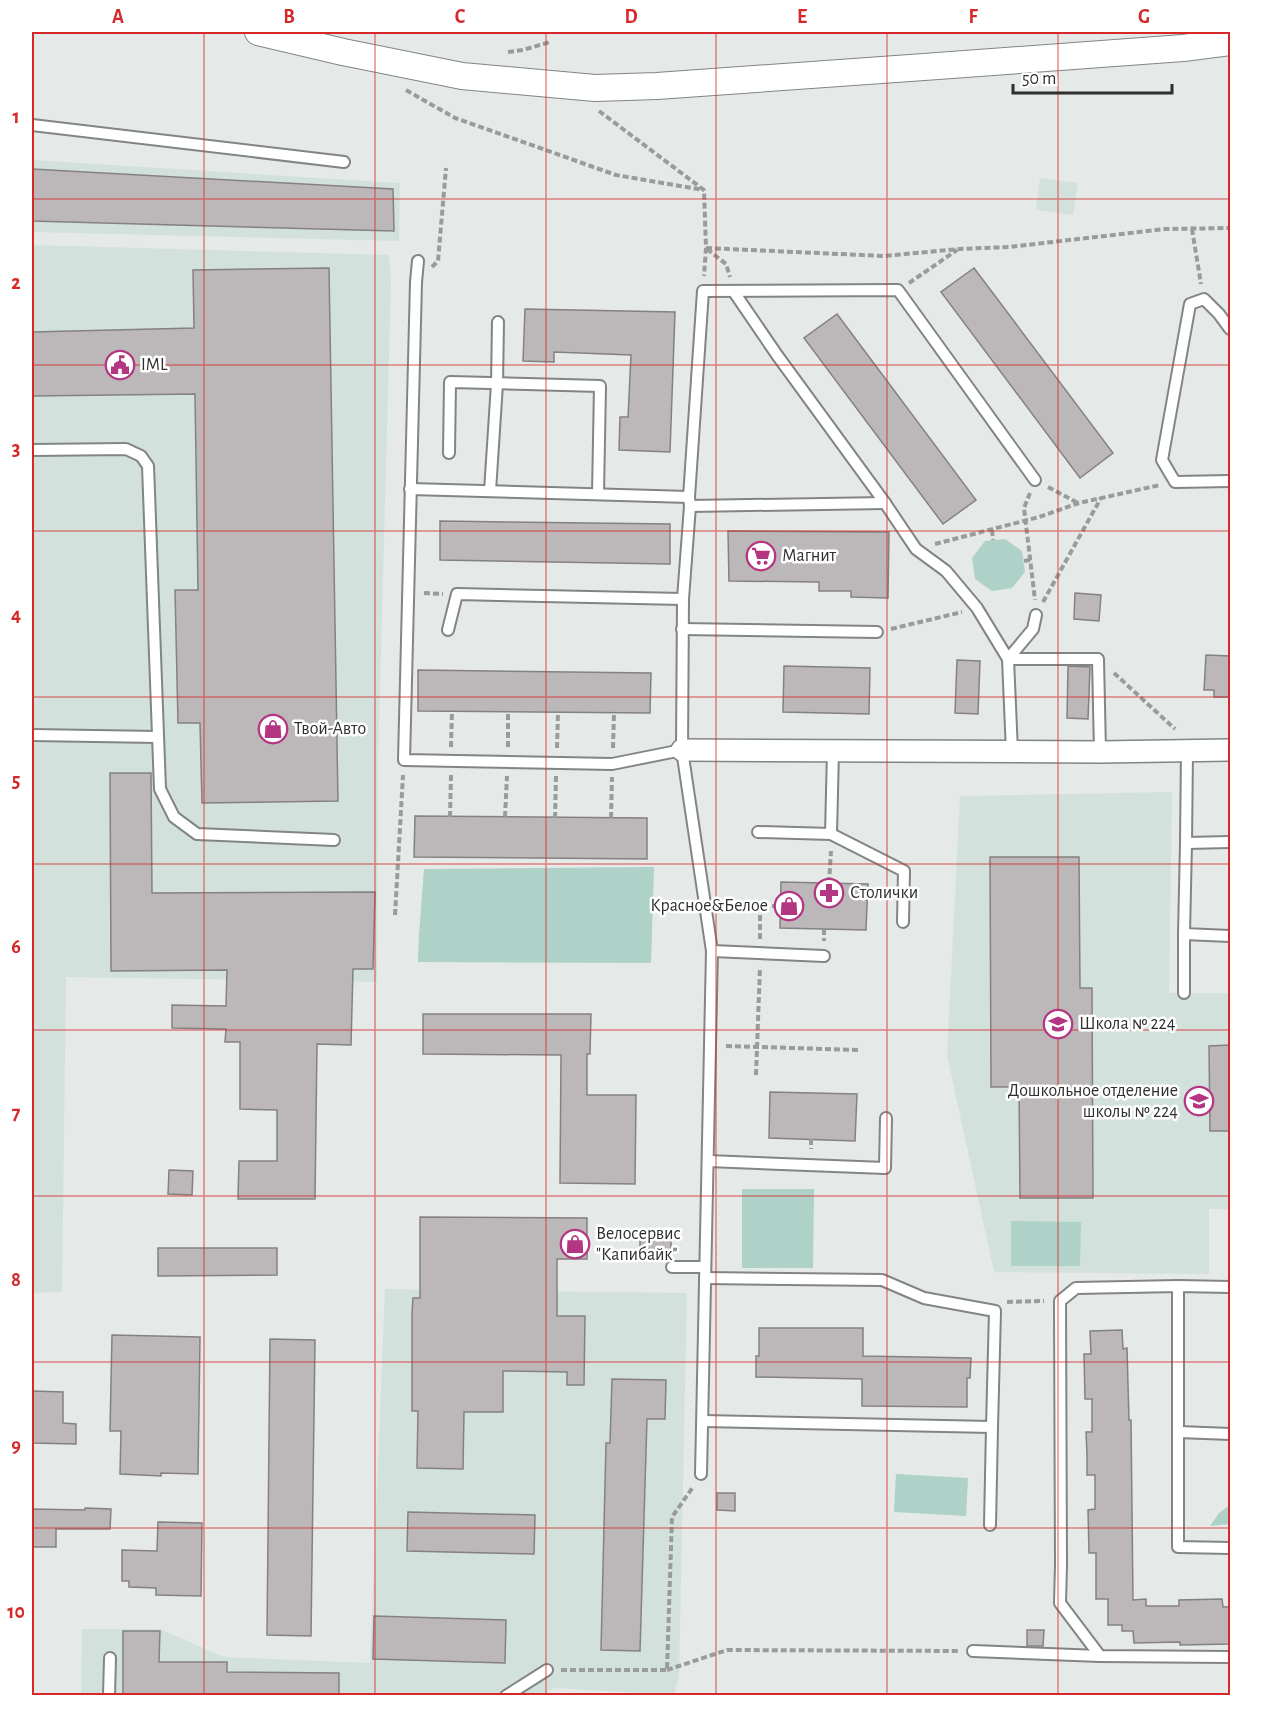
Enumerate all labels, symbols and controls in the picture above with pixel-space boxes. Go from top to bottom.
text: A [112,7,124,27]
text: B [283,7,295,27]
text: C [455,7,466,27]
text: D [624,7,638,27]
text: E [797,7,807,27]
text: F [968,7,978,27]
text: G [1138,7,1150,27]
scale bar [1013,57,1172,95]
text: 50 m [1022,70,1056,88]
text: 1 [12,107,20,127]
text: 2 [11,273,21,293]
public building icon: IML [104,349,136,381]
place label: IML [141,356,168,374]
text: 3 [12,439,20,459]
supermarket icon: Магнит [745,540,777,572]
place label: Магнит [782,547,837,565]
text: 4 [11,605,21,625]
shop icon: Твой-Авто [257,713,289,745]
place label: Твой-Авто [294,720,366,738]
text: 5 [12,771,20,791]
pharmacy icon: Столички [813,877,845,909]
place label: Столички [850,884,918,902]
shop icon: Красное&Белое [773,890,805,922]
place label: Красное&Белое [650,897,768,915]
text: 6 [11,937,21,957]
school or university icon: Школа № 224 [1042,1008,1074,1040]
place label: Школа № 224 [1079,1015,1176,1033]
place label: Дошкольное отделение школы № 224 [1008,1082,1178,1121]
school or university icon: Дошкольное отделение школы № 224 [1183,1085,1215,1117]
text: 7 [12,1103,21,1123]
place label: Велосервис "Капибайк" [596,1225,681,1264]
shop icon: Велосервис "Капибайк" [559,1228,591,1260]
text: 8 [11,1270,21,1290]
text: 9 [11,1436,21,1456]
text: 10 [7,1602,25,1622]

